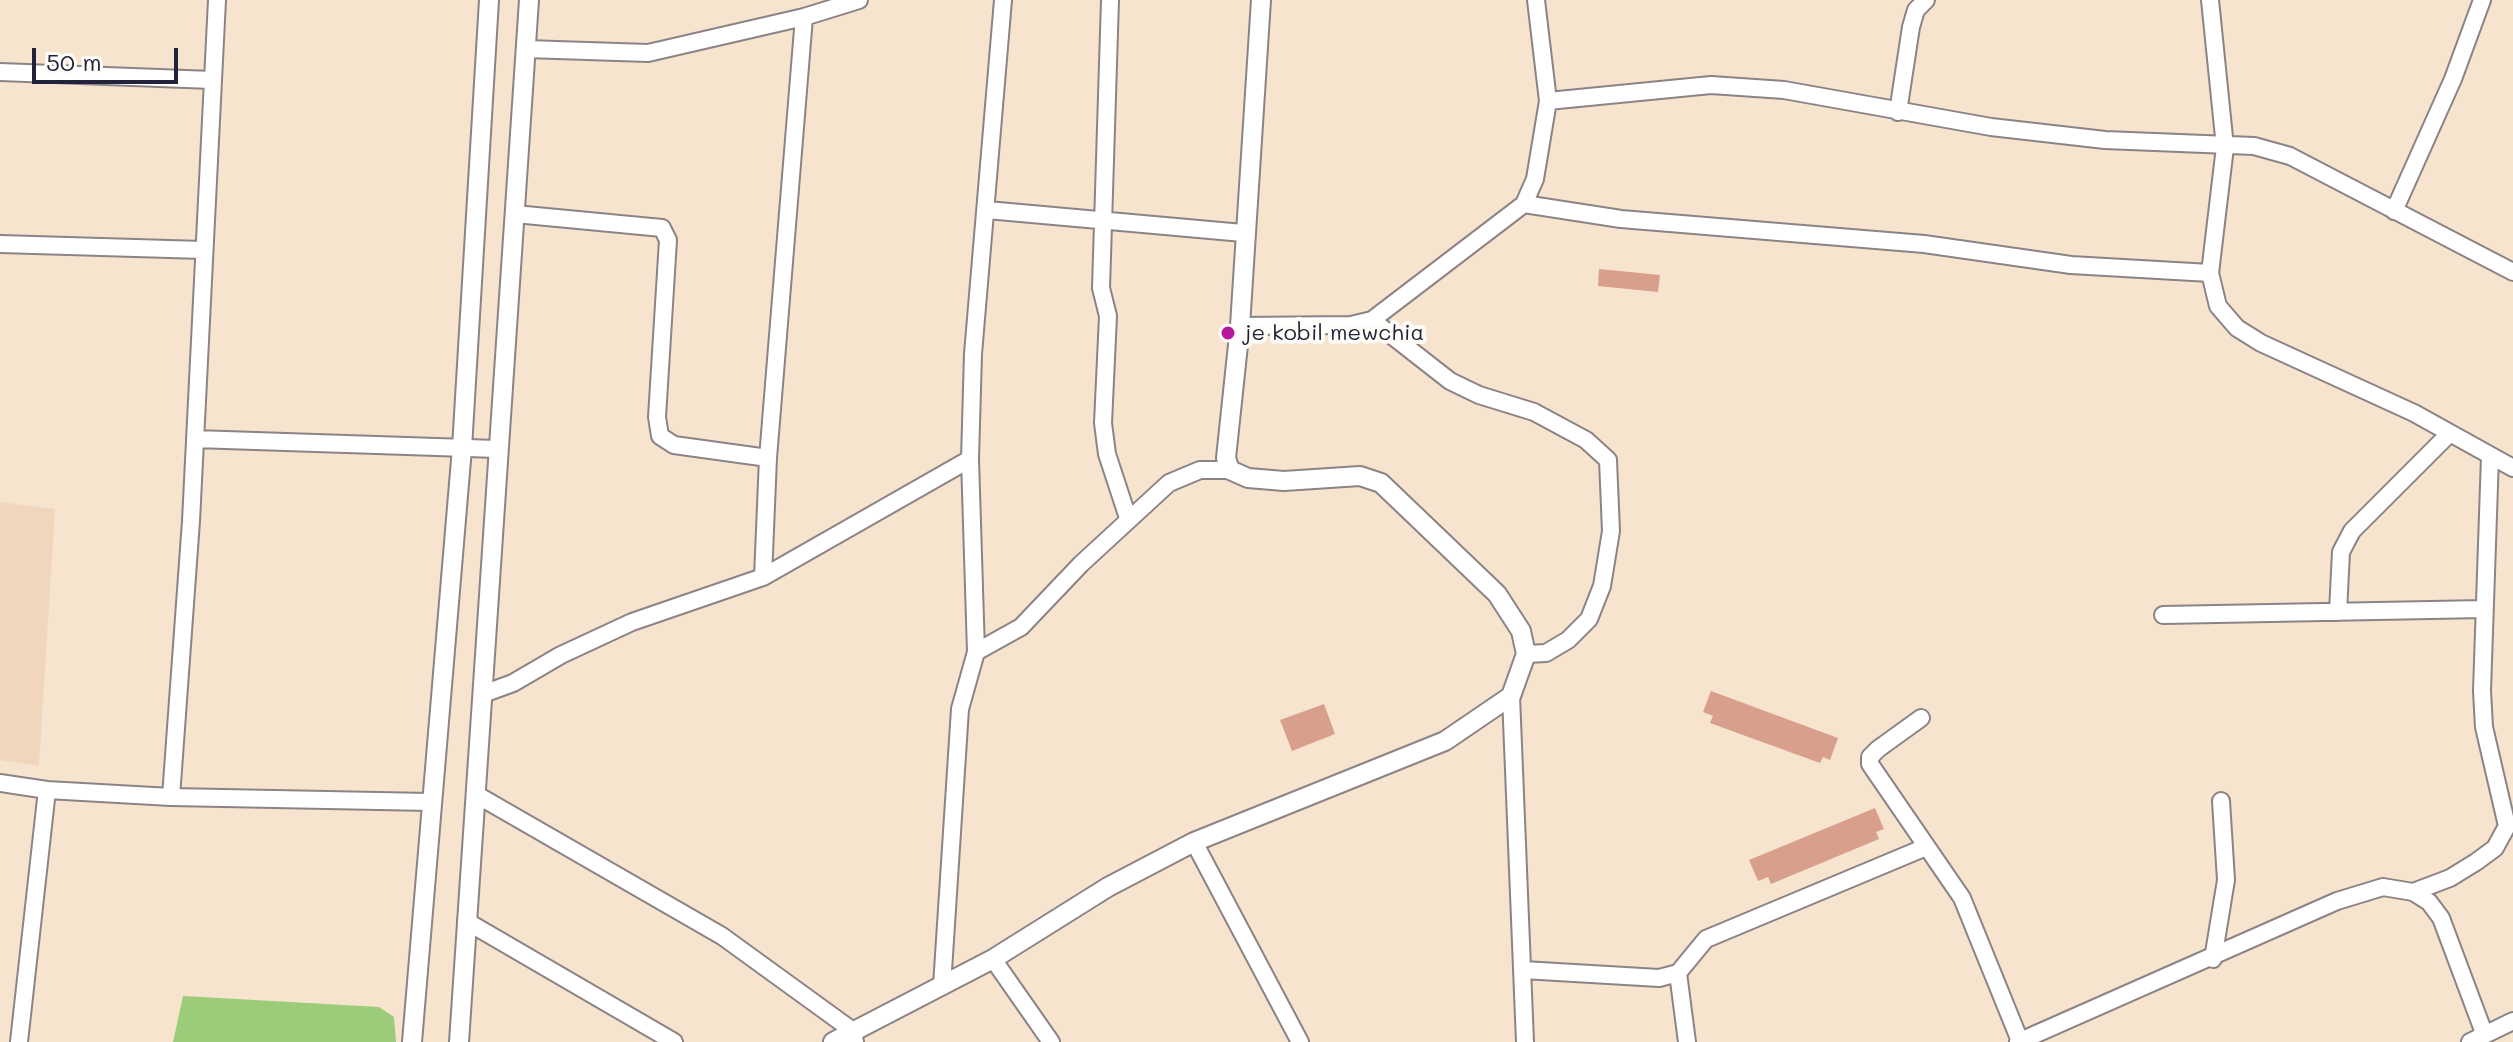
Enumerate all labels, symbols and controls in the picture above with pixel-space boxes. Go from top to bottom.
scale bar [36,32,182,82]
text: 50 m [46,46,102,77]
place label: je kobil mewchia [1244,320,1424,346]
marker: je kobil mewchia [1219,324,1237,342]

